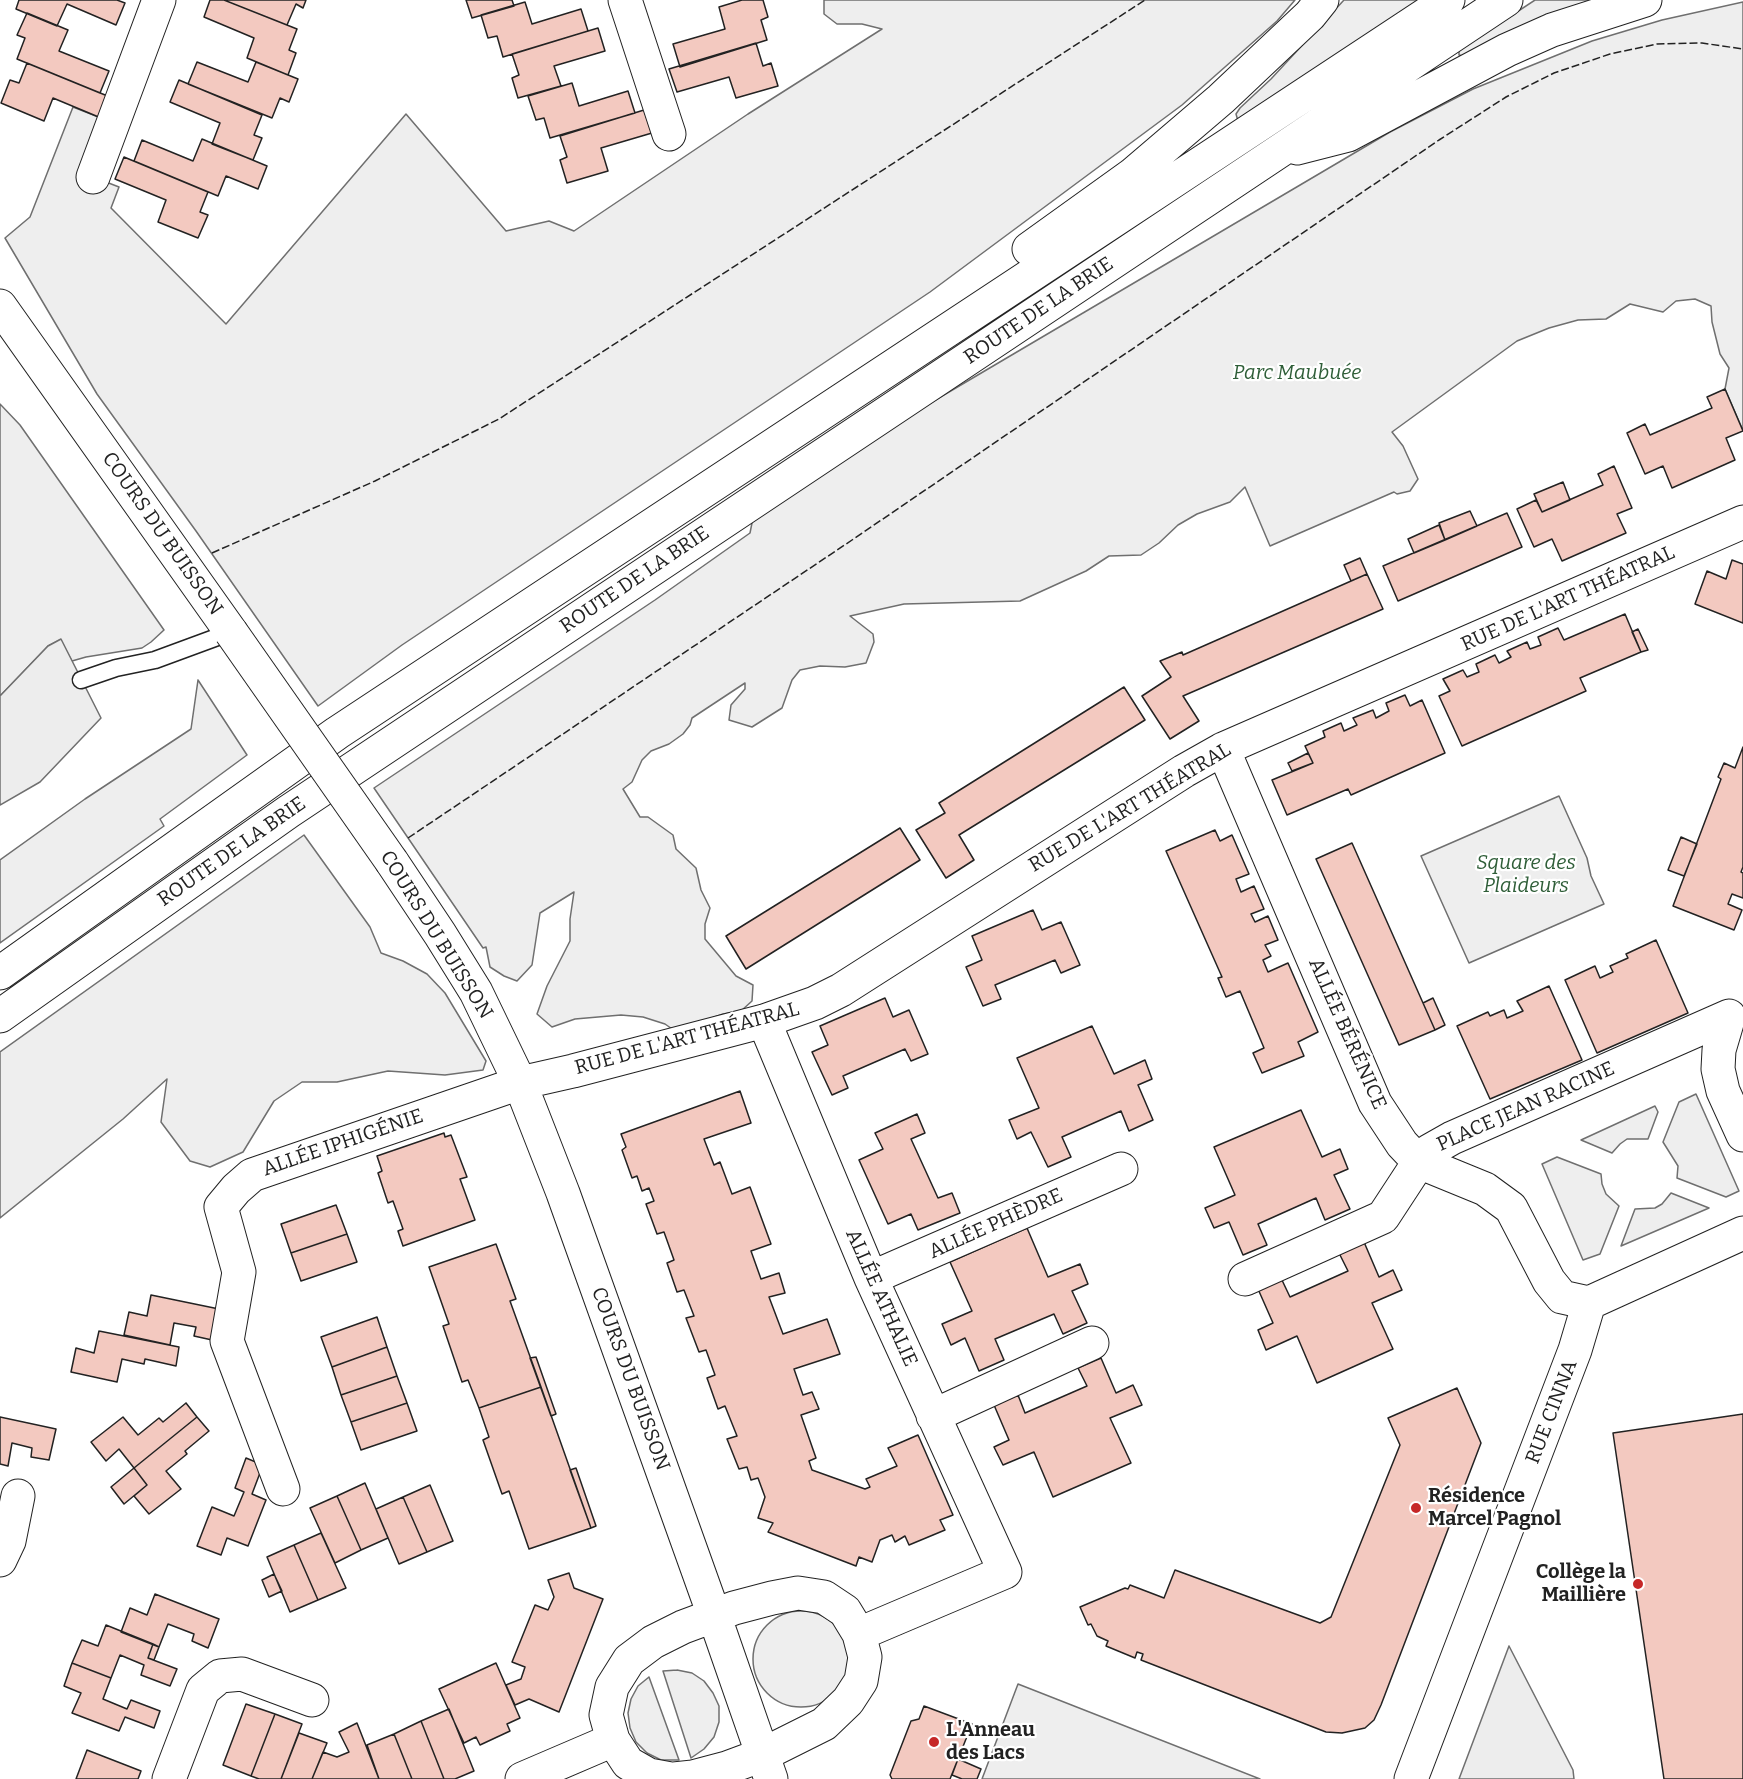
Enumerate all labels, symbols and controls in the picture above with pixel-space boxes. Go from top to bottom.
street label: ROUTE DE LA BRIE [960,252,1118,370]
park label: Parc Maubuée [1233,361,1361,385]
street label: COURS DU BUISSON [97,448,227,620]
street label: ROUTE DE LA BRIE [556,521,714,639]
street label: RUE DE L'ART THÉATRAL [1457,541,1679,657]
street label: RUE DE L'ART THÉATRAL [1025,738,1235,878]
street label: ROUTE DE LA BRIE [153,792,311,912]
street label: COURS DU BUISSON [374,846,498,1024]
park label: Square des Plaideurs [1476,851,1576,898]
street label: ALLÉE BÉRÉNICE [1303,955,1391,1113]
street label: RUE DE L'ART THÉATRAL [572,997,802,1081]
street label: PLACE JEAN RACINE [1433,1057,1619,1157]
street label: ALLÉE IPHIGÉNIE [259,1104,427,1182]
street label: ALLÉE PHÈDRE [925,1184,1067,1264]
street label: ALLÉE ATHALIE [840,1226,922,1370]
street label: COURS DU BUISSON [586,1284,674,1474]
street label: RUE CINNA [1521,1357,1583,1467]
place label: Résidence Marcel Pagnol [1428,1484,1561,1531]
marker: Résidence Marcel Pagnol [1409,1501,1423,1515]
place label: Collège la Maillière [1536,1560,1626,1607]
marker: Collège la Maillière [1631,1577,1645,1591]
place label: L'Anneau des Lacs [946,1718,1035,1765]
marker: L'Anneau des Lacs [927,1735,941,1749]

